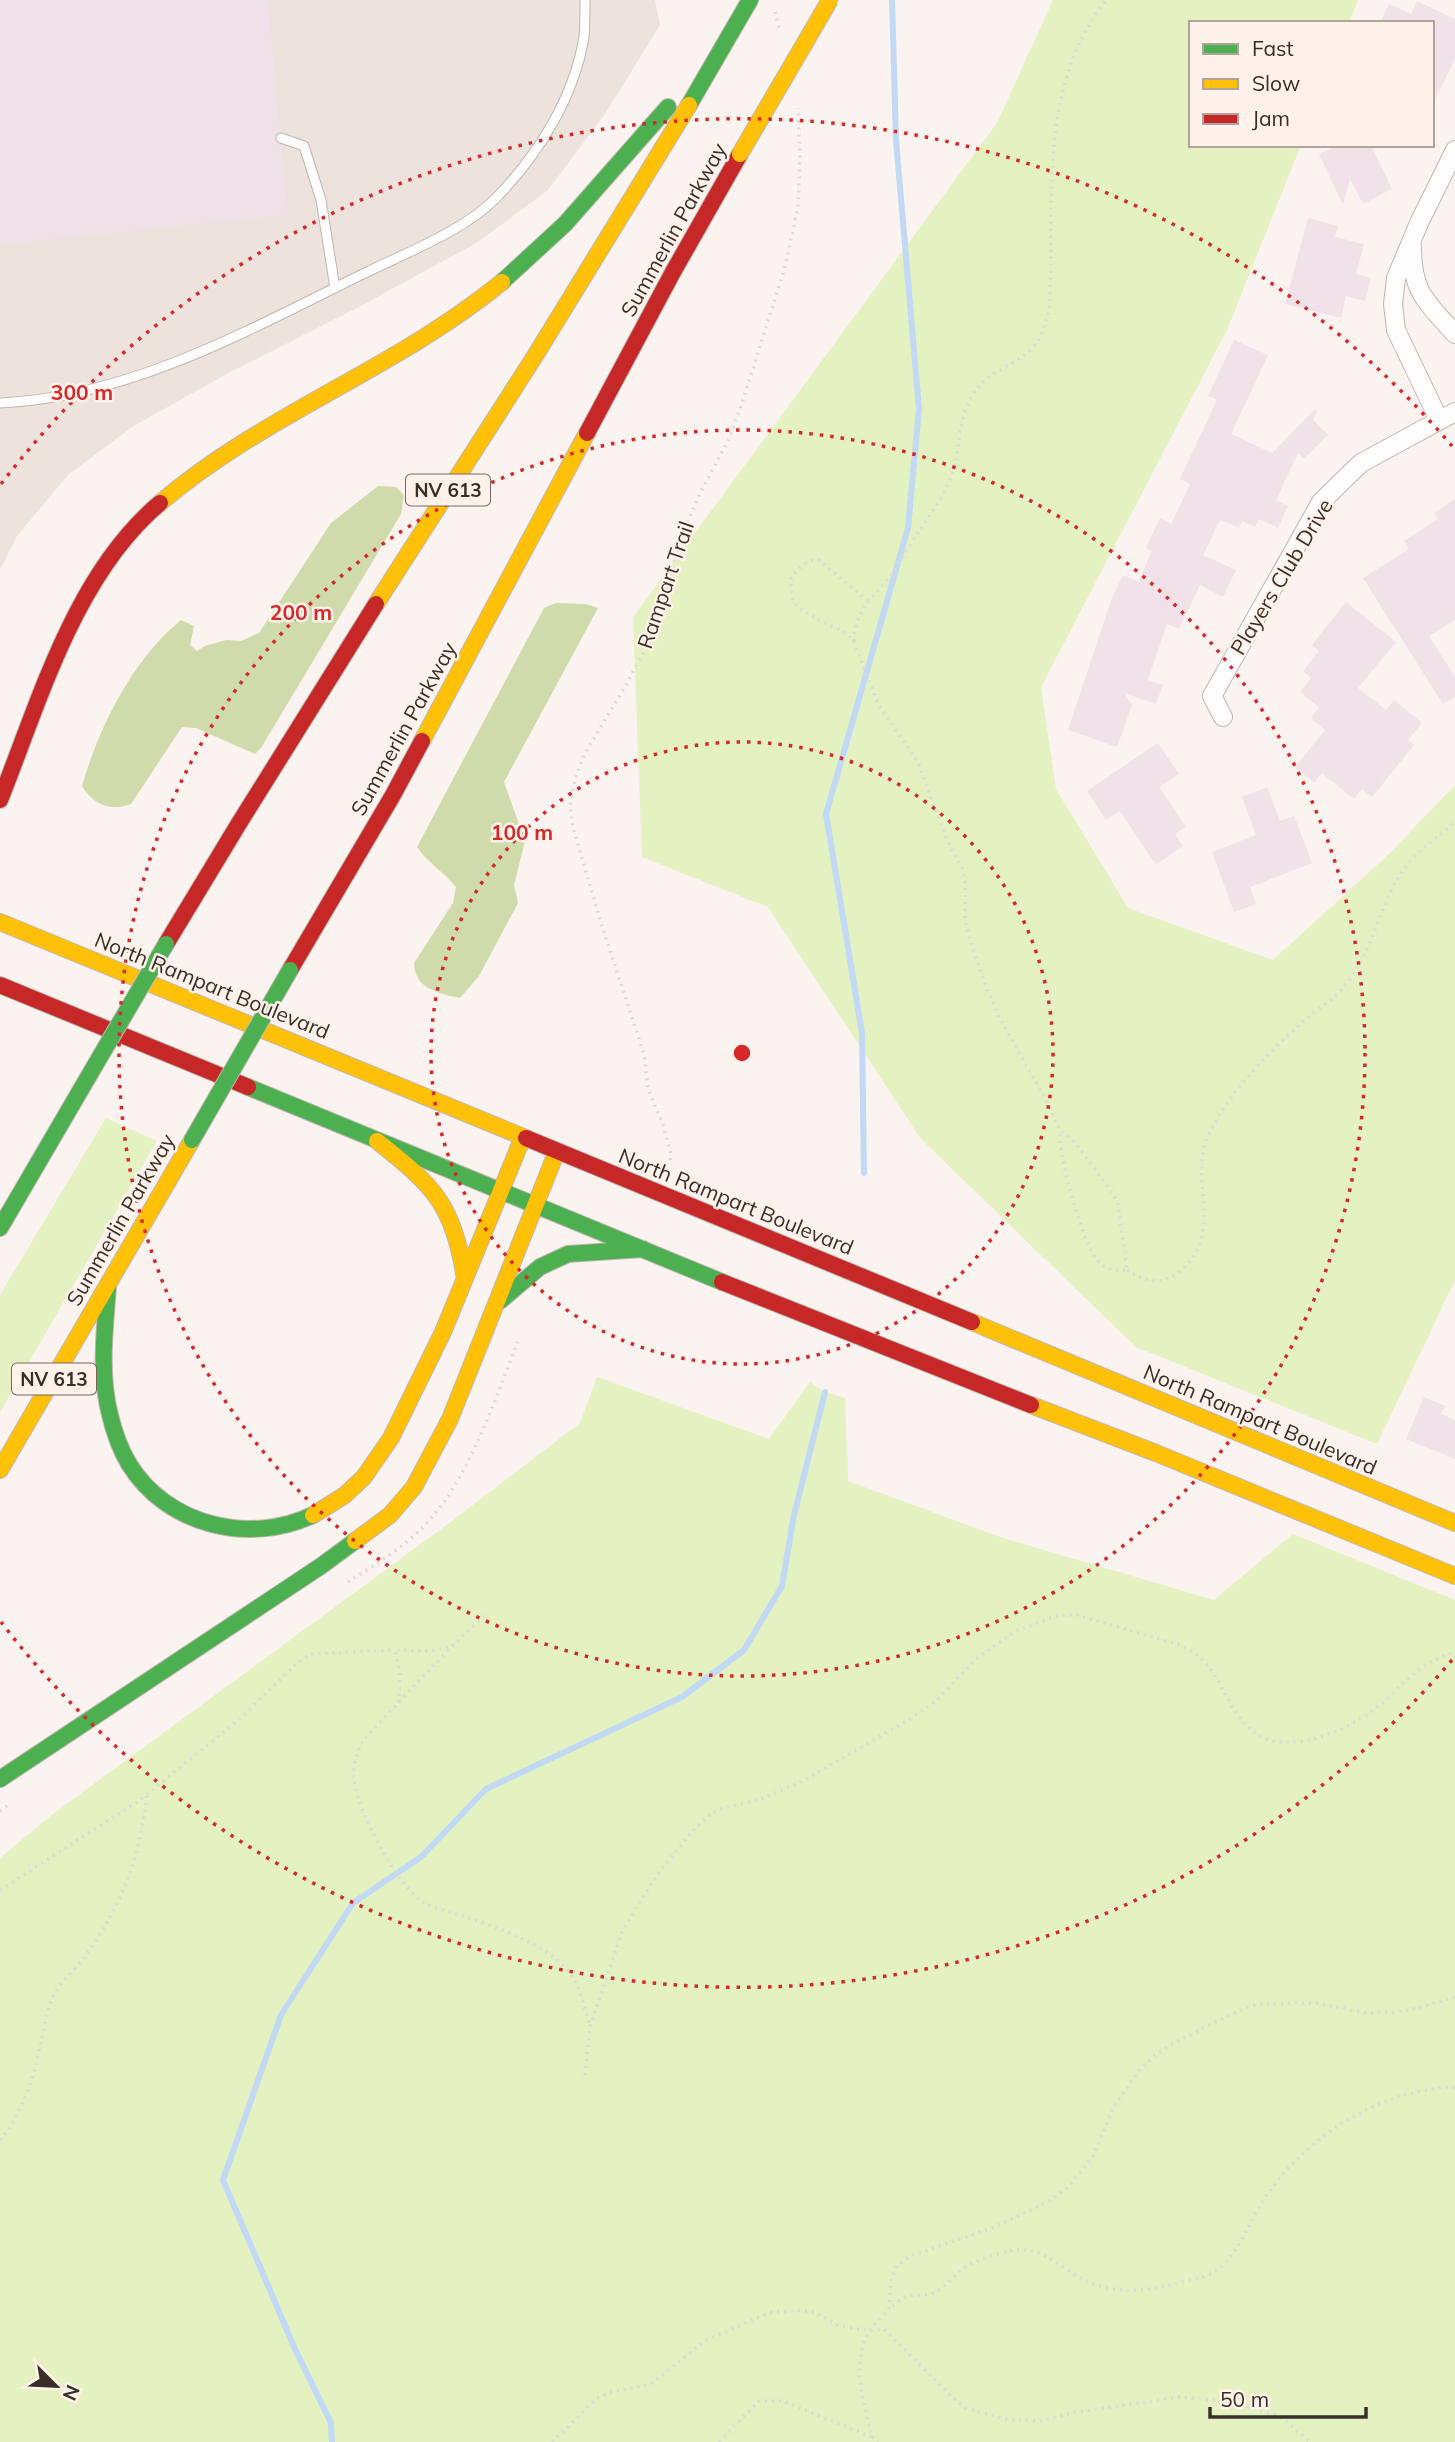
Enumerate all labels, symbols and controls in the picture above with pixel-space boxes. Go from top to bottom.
legend [1189,21,1434,147]
text: Fast [1252,35,1294,61]
text: Slow [1252,70,1300,96]
text: Jam [1252,105,1290,131]
street label: Summerlin Parkway [615,138,732,321]
text: 300 m [51,379,113,405]
road number: NV 613 [406,475,490,505]
street label: Players Club Drive [1224,494,1338,659]
street label: Rampart Trail [631,518,699,652]
text: 200 m [270,599,332,625]
street label: Summerlin Parkway [345,637,462,820]
text: 100 m [491,819,553,845]
street label: North Rampart Boulevard [91,926,334,1044]
centre of rings [730,1041,754,1065]
street label: Summerlin Parkway [60,1129,180,1310]
street label: North Rampart Boulevard [615,1142,858,1260]
street label: North Rampart Boulevard [1140,1358,1381,1480]
road number: NV 613 [12,1364,96,1394]
north arrow [21,2351,91,2421]
scale bar [1210,2376,1366,2420]
text: N [58,2381,85,2404]
text: 50 m [1220,2386,1269,2412]

